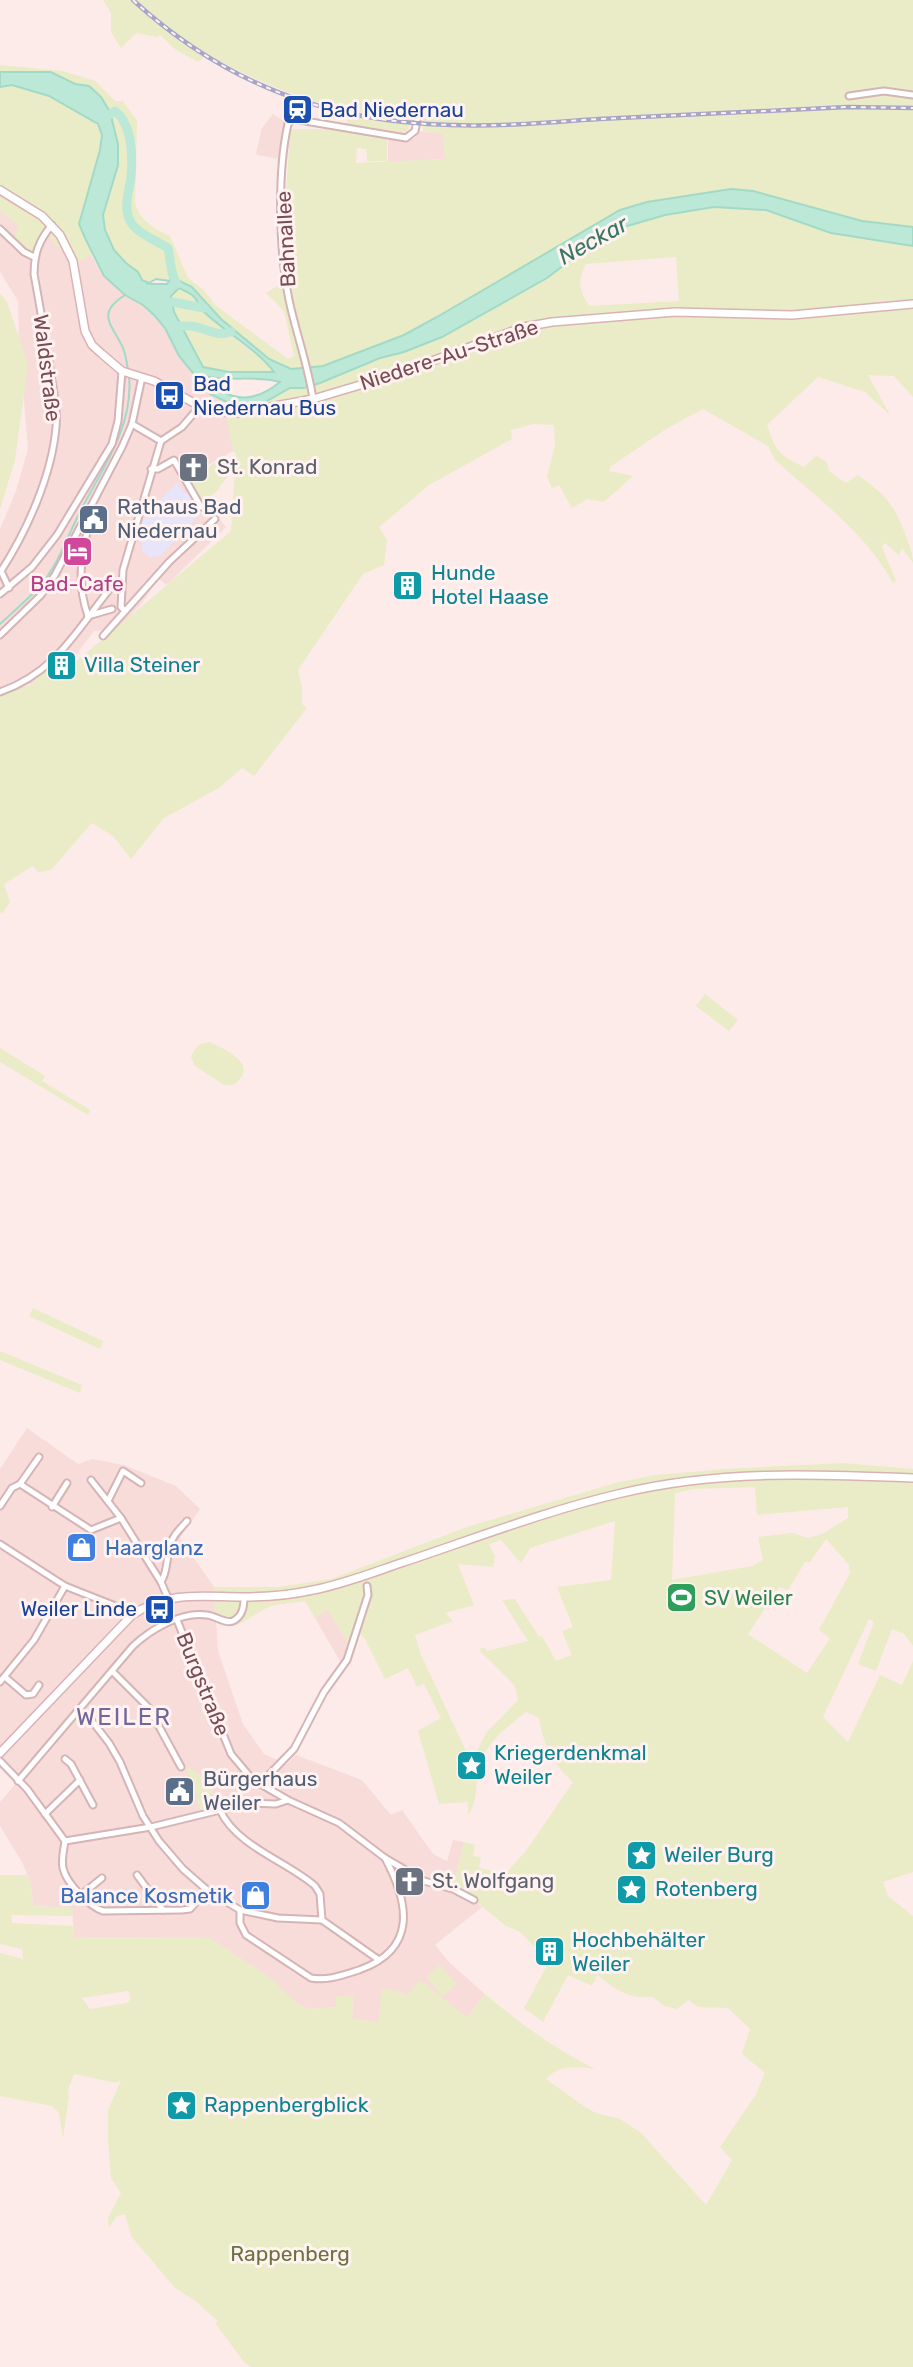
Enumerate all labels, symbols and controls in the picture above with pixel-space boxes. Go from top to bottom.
station icon: Bad Niedernau [280,93,314,127]
place label: Bad Niedernau [320,97,464,122]
street label: Bahnallee [270,190,301,288]
water label: Neckar [553,209,634,271]
street label: Waldstraße [29,313,66,423]
street label: Niedere-Au-Straße [356,314,541,395]
place label: Bad Niedernau Bus [193,371,336,420]
bus stop icon: Bad Niedernau Bus [153,379,187,413]
church icon: St. Konrad [177,450,211,484]
place label: St. Konrad [217,454,317,479]
place label: Rathaus Bad Niedernau [117,494,241,543]
public building icon: Rathaus Bad Niedernau [77,502,111,536]
hotel icon: Bad-Cafe [60,535,94,569]
place label: Hunde Hotel Haase [431,560,549,609]
building icon: Hunde Hotel Haase [391,568,425,602]
place label: Bad-Cafe [30,571,124,596]
building icon: Villa Steiner [44,648,78,682]
place label: Villa Steiner [84,652,200,677]
shop icon: Haarglanz [65,1531,99,1565]
place label: Haarglanz [105,1535,204,1560]
sports icon: SV Weiler [664,1581,698,1615]
place label: SV Weiler [704,1585,793,1610]
bus stop icon: Weiler Linde [143,1592,177,1626]
place label: Weiler Linde [20,1596,137,1621]
street label: Burgstraße [171,1628,236,1739]
district label: WEILER [76,1703,172,1731]
place label: Kriegerdenkmal Weiler [494,1740,647,1789]
place icon: Kriegerdenkmal Weiler [454,1748,488,1782]
place label: Bürgerhaus Weiler [203,1766,317,1815]
public building icon: Bürgerhaus Weiler [163,1774,197,1808]
place icon: Weiler Burg [624,1838,658,1872]
place label: Weiler Burg [664,1842,774,1867]
church icon: St. Wolfgang [392,1864,426,1898]
place label: St. Wolfgang [432,1868,554,1893]
place icon: Rotenberg [615,1872,649,1906]
place label: Rotenberg [655,1876,758,1901]
shop icon: Balance Kosmetik [239,1879,273,1913]
place label: Balance Kosmetik [60,1883,233,1908]
place label: Hochbehälter Weiler [572,1927,705,1976]
building icon: Hochbehälter Weiler [532,1935,566,1969]
place icon: Rappenbergblick [164,2088,198,2122]
place label: Rappenbergblick [204,2092,369,2117]
park label: Rappenberg [230,2241,350,2266]

